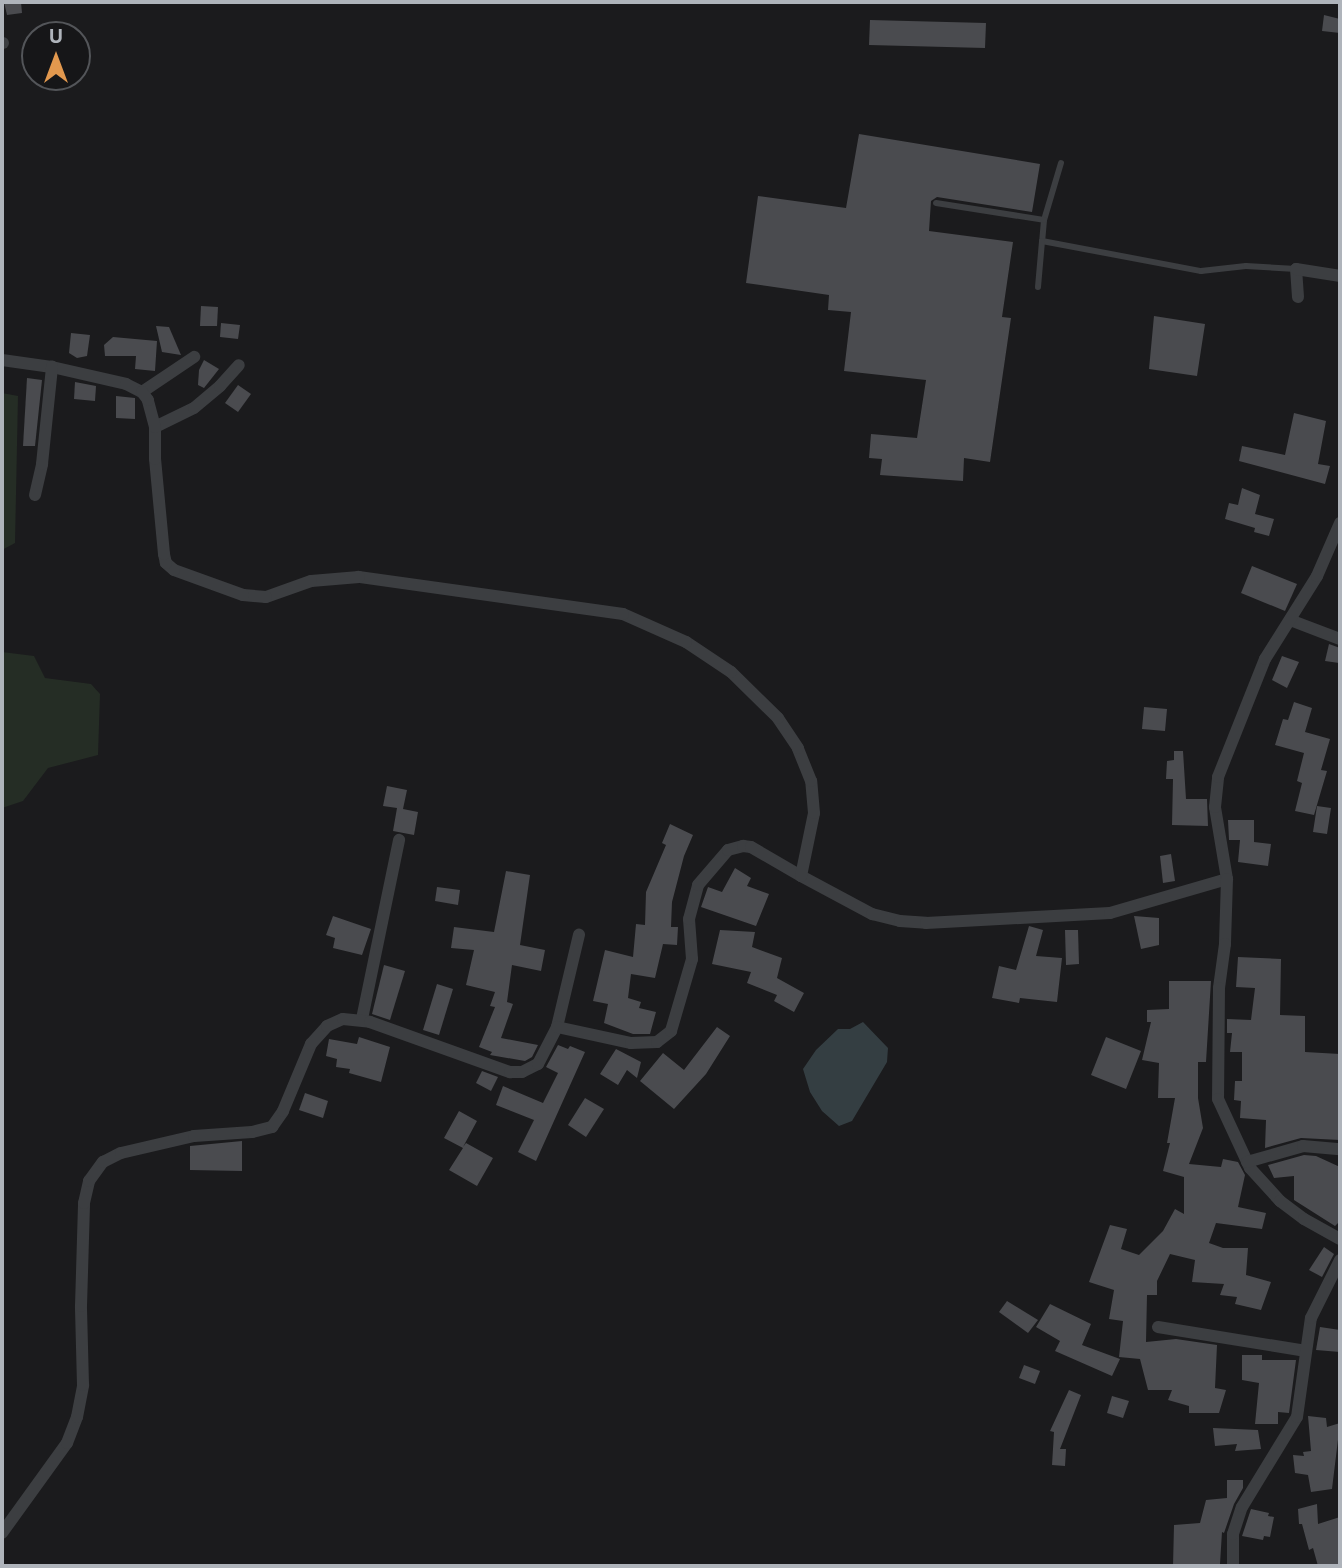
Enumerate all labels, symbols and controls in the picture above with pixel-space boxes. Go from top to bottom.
north arrow [21,21,91,91]
text: U [49,25,63,48]

